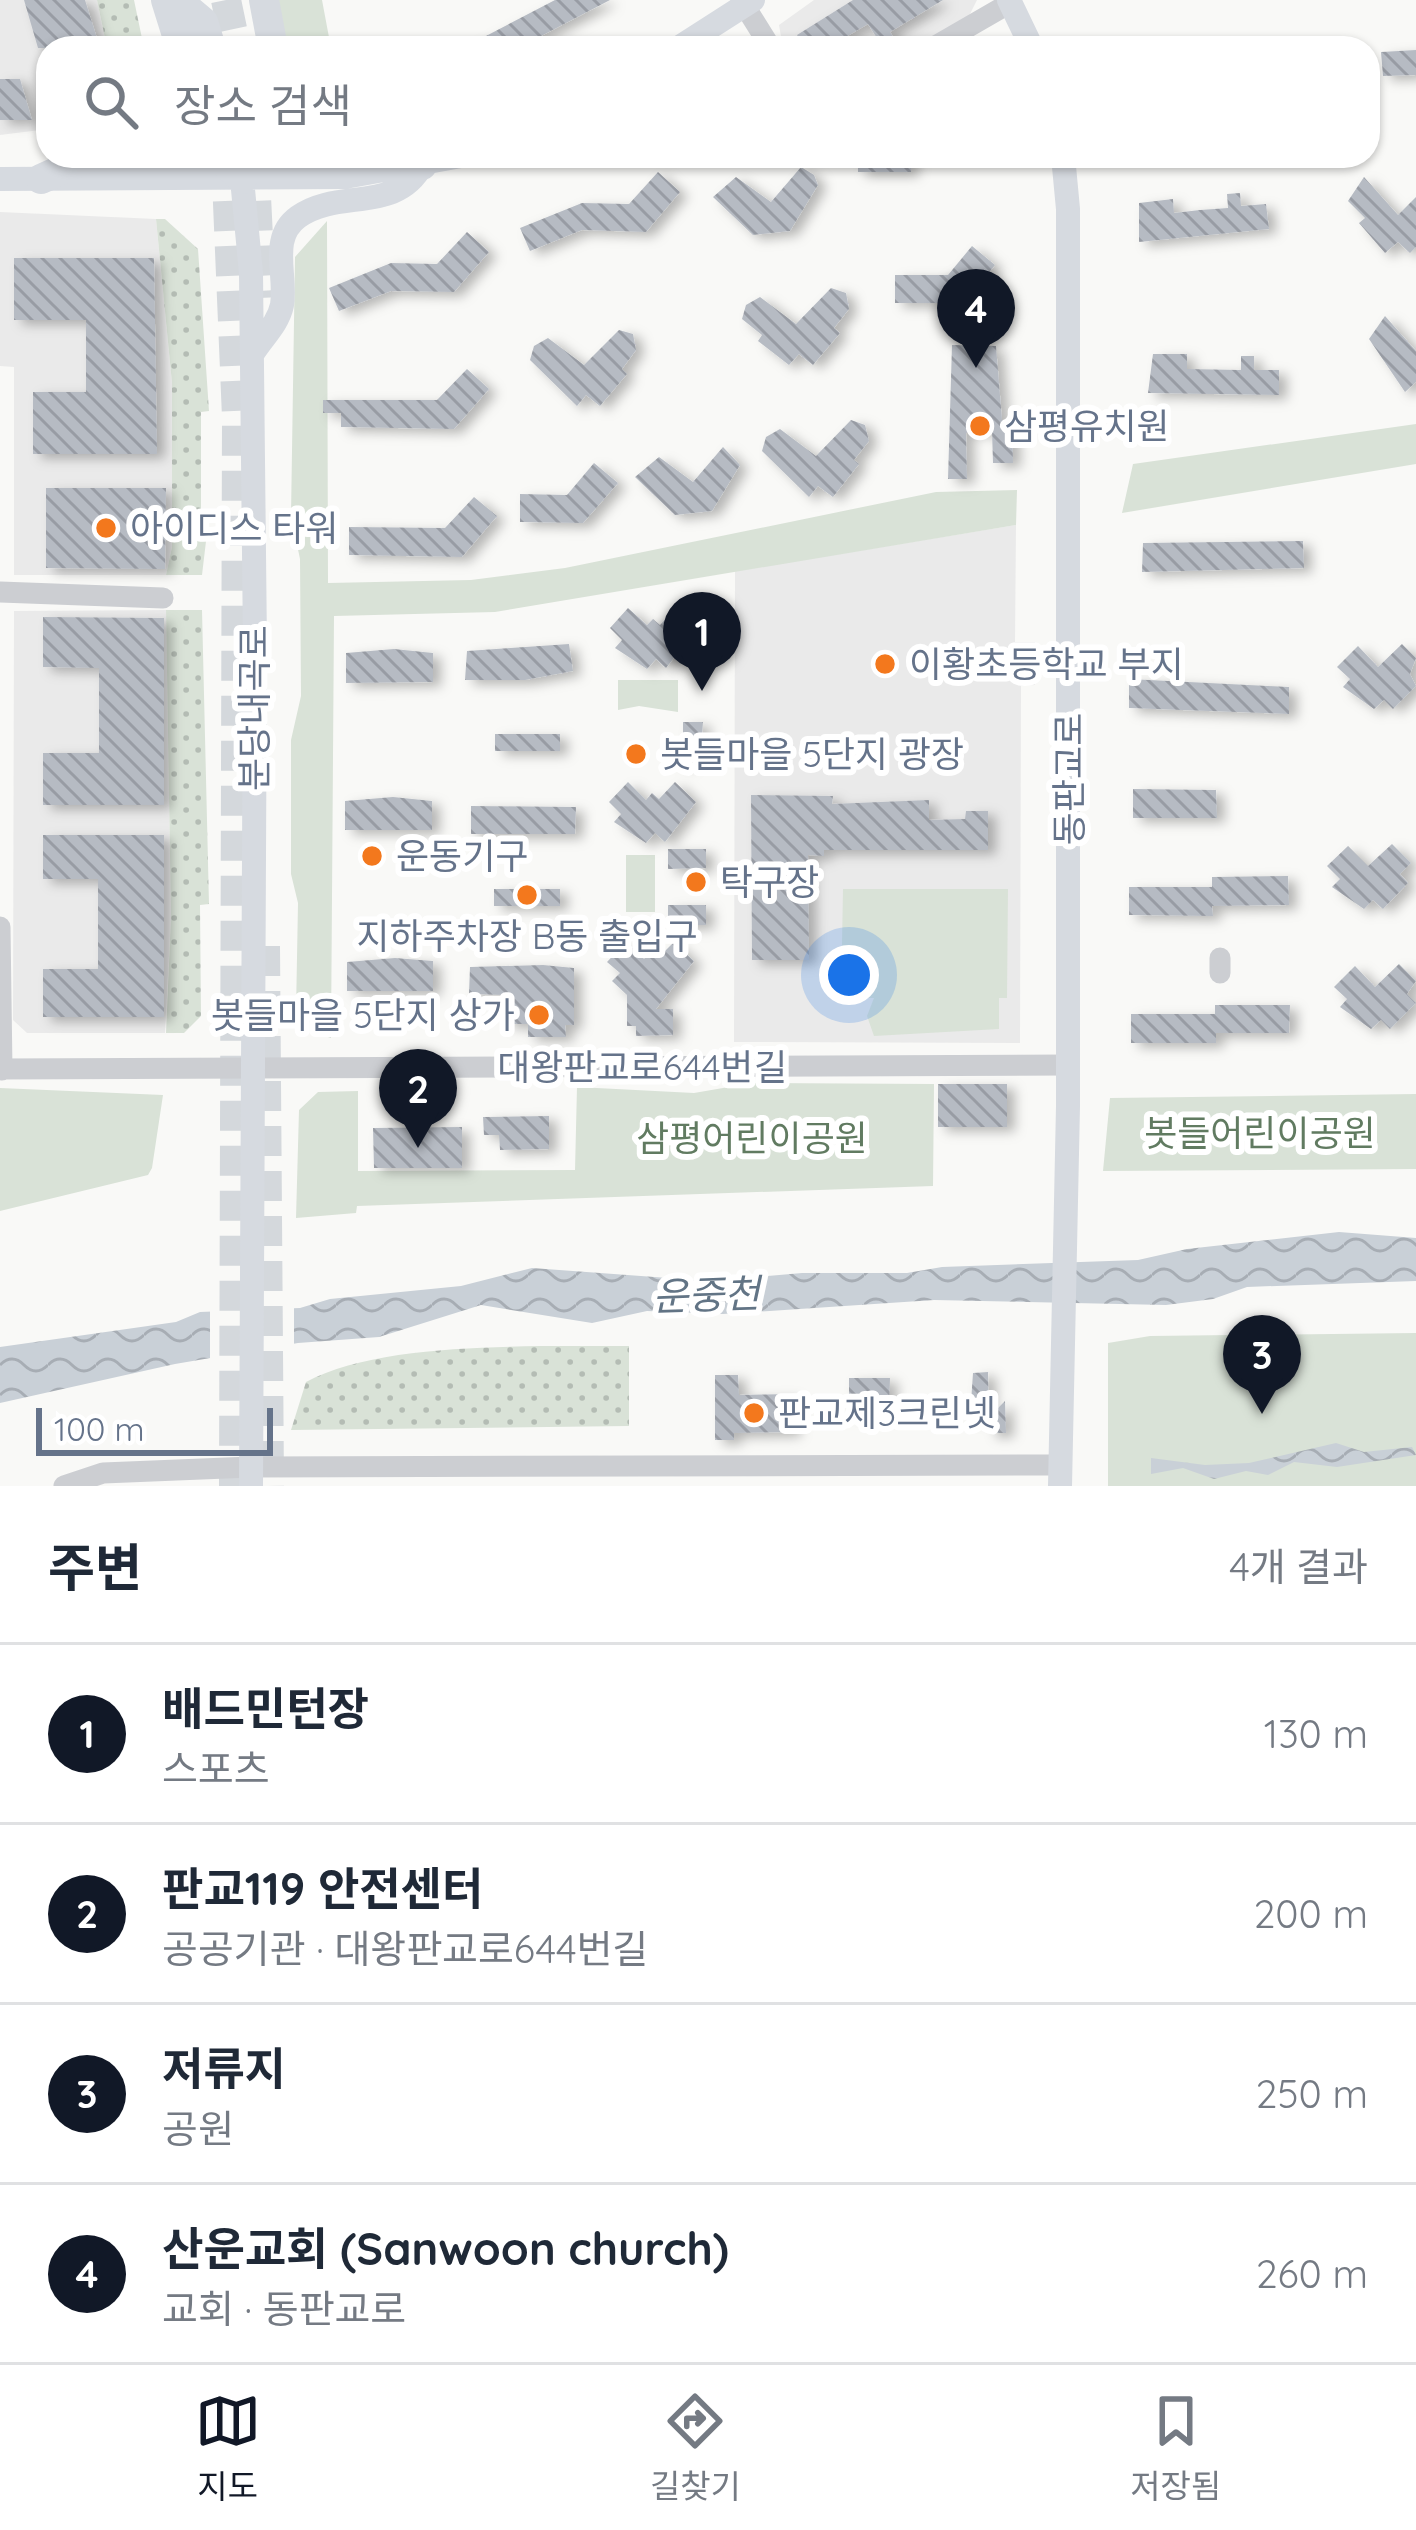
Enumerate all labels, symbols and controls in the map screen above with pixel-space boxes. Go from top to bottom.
search box [36,36,1380,168]
icon: search [78,69,144,135]
text: 장소 검색 [174,77,352,133]
pin: 4 [937,269,1015,368]
place label: 삼평유치원 [1004,403,1170,448]
marker: 삼평유치원 [967,413,993,439]
place label: 아이디스 타워 [130,505,339,550]
marker: 아이디스 타워 [93,515,119,541]
pin: 1 [663,592,741,691]
street label: 분당내곡로 [231,625,276,791]
place label: 이황초등학교 부지 [909,641,1184,686]
marker: 이황초등학교 부지 [872,651,898,677]
street label: 동판교로 [1046,713,1091,845]
place label: 봇들마을 5단지 광장 [660,731,964,776]
marker: 봇들마을 5단지 광장 [623,741,649,767]
place label: 운동기구 [396,833,528,878]
marker: 운동기구 [359,843,385,869]
place label: 탁구장 [720,859,819,904]
marker: 탁구장 [683,869,709,895]
marker: 지하주차장 B동 출입구 [514,882,540,908]
place label: 지하주차장 B동 출입구 [356,913,698,958]
your location [819,945,879,1005]
place label: 봇들마을 5단지 상가 [211,992,515,1037]
marker: 봇들마을 5단지 상가 [526,1002,552,1028]
street label: 대왕판교로644번길 [497,1044,787,1089]
pin: 2 [379,1049,457,1148]
park label: 봇들어린이공원 [1144,1110,1376,1155]
park label: 삼평어린이공원 [636,1115,868,1160]
water label: 운중천 [651,1268,765,1321]
pin: 3 [1223,1315,1301,1414]
place label: 판교제3크린넷 [778,1390,996,1435]
marker: 판교제3크린넷 [741,1400,767,1426]
scale bar [36,1402,273,1455]
text: 100 m [54,1408,145,1449]
text: 주변 [48,1535,142,1599]
text: 4개 결과 [1229,1542,1368,1591]
text: 배드민턴장 [162,1680,369,1736]
text: 1 [79,1709,95,1758]
text: 130 m [1264,1709,1368,1758]
text: 스포츠 [162,1744,270,1793]
text: 판교119 안전센터 [162,1860,484,1916]
text: 2 [76,1889,98,1938]
text: 200 m [1254,1889,1368,1938]
text: 공공기관 · 대왕판교로644번길 [162,1924,648,1973]
text: 저류지 [162,2040,286,2096]
text: 3 [77,2069,97,2118]
text: 250 m [1256,2069,1368,2118]
text: 공원 [162,2104,234,2153]
text: 산운교회 (Sanwoon church) [162,2220,729,2276]
text: 4 [76,2249,98,2298]
text: 260 m [1256,2249,1368,2298]
text: 교회 · 동판교로 [162,2284,406,2333]
tab: 지도 [195,2388,261,2508]
tab: 길찾기 [650,2388,741,2508]
tab: 저장됨 [1130,2388,1221,2508]

